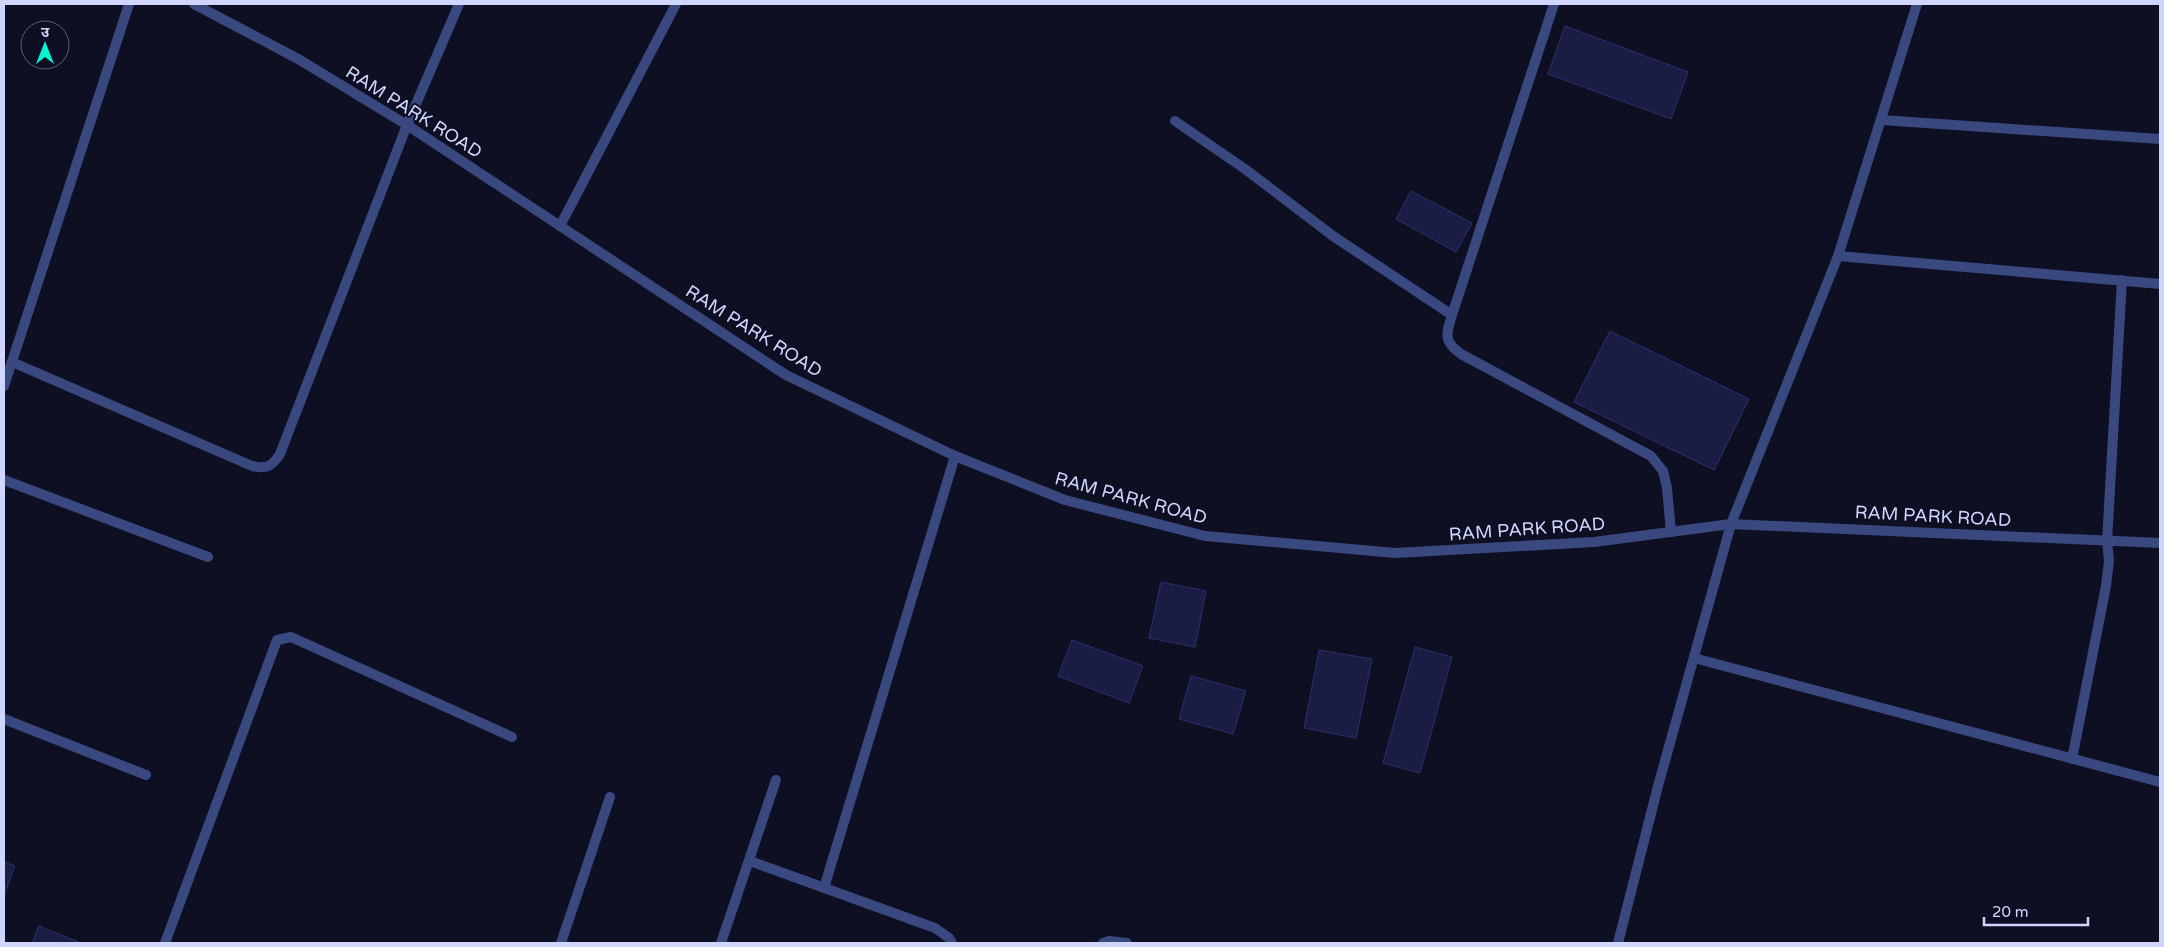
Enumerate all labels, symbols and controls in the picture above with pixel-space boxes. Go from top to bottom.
north arrow [20,20,70,70]
text: उ [41,24,50,41]
street label: RAM PARK ROAD [342,61,486,163]
street label: RAM PARK ROAD [682,280,826,382]
street label: RAM PARK ROAD [1052,467,1210,529]
street label: RAM PARK ROAD [1854,501,2012,531]
street label: RAM PARK ROAD [1448,513,1606,545]
scale bar [1984,894,2088,926]
text: 20 m [1992,903,2029,921]

